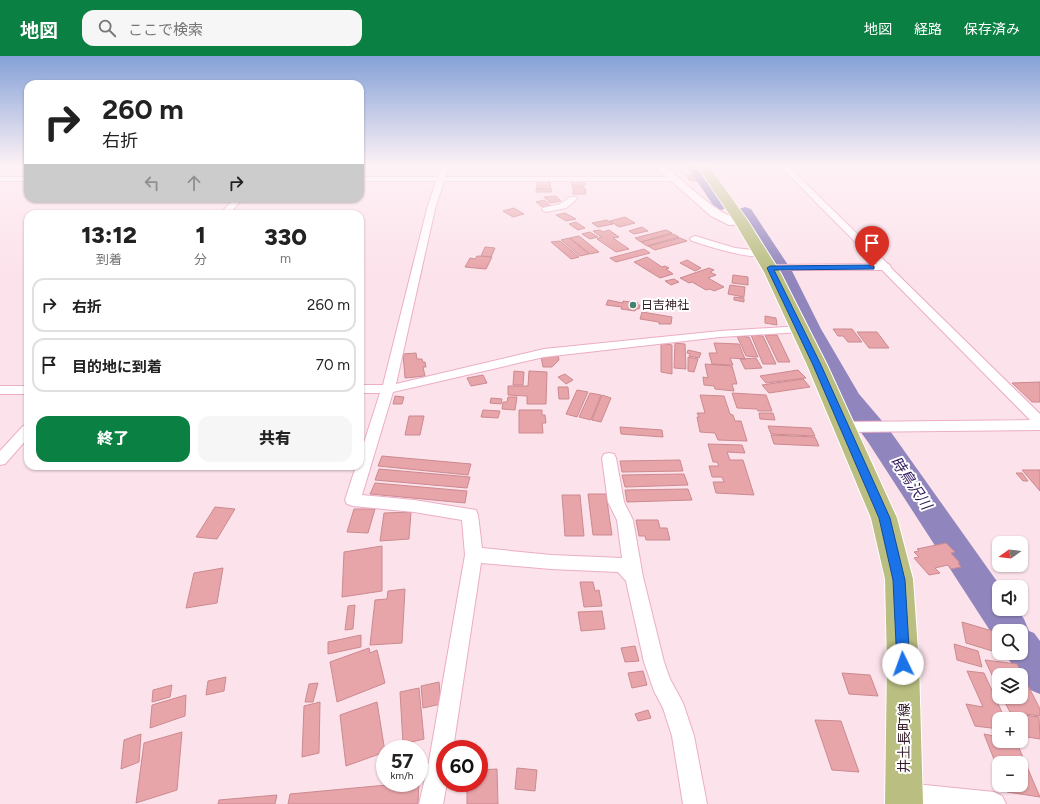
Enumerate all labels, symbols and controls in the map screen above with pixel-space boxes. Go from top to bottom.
search box [82,10,362,46]
icon: search [96,17,118,39]
text: 地図 [20,19,58,42]
text: ここで検索 [128,21,203,39]
text: 地図 [864,21,892,38]
text: 経路 [914,21,942,38]
text: 保存済み [964,21,1020,38]
text: 260 m [102,92,184,126]
icon: right [36,96,88,148]
text: 右折 [102,130,138,152]
icon: left [141,172,163,194]
icon: ahead [183,172,205,194]
icon: right [225,172,247,194]
text: 13:12 [81,220,137,249]
text: 1 [195,220,206,249]
text: 330 [264,222,307,251]
pin [855,226,889,267]
icon: arrive [861,232,883,254]
text: m [280,251,291,266]
text: 到着 [96,252,122,267]
text: 分 [194,252,207,267]
icon: right [38,294,60,316]
text: 260 m [307,296,350,314]
text: 右折 [72,298,102,316]
place label: 日吉神社 [641,298,689,312]
marker: 日吉神社 [628,300,638,310]
icon: arrive [38,354,60,376]
text: 70 m [316,356,350,374]
text: 目的地に到着 [72,358,162,376]
button: 終了 [36,416,190,462]
button: 共有 [198,416,352,462]
water label: 時鳥沢川 [887,453,936,515]
north arrow [992,536,1028,572]
map controls [992,536,1028,792]
button: sound [992,580,1028,616]
button: search [992,624,1028,660]
position arrow [882,643,924,685]
button: layers [992,668,1028,704]
street label: 井土長町線 [896,703,913,773]
button: + [992,712,1028,748]
speed limit sign: 60 [436,740,488,792]
text: 57 [391,749,413,773]
button: − [992,756,1028,792]
text: km/h [391,769,413,782]

